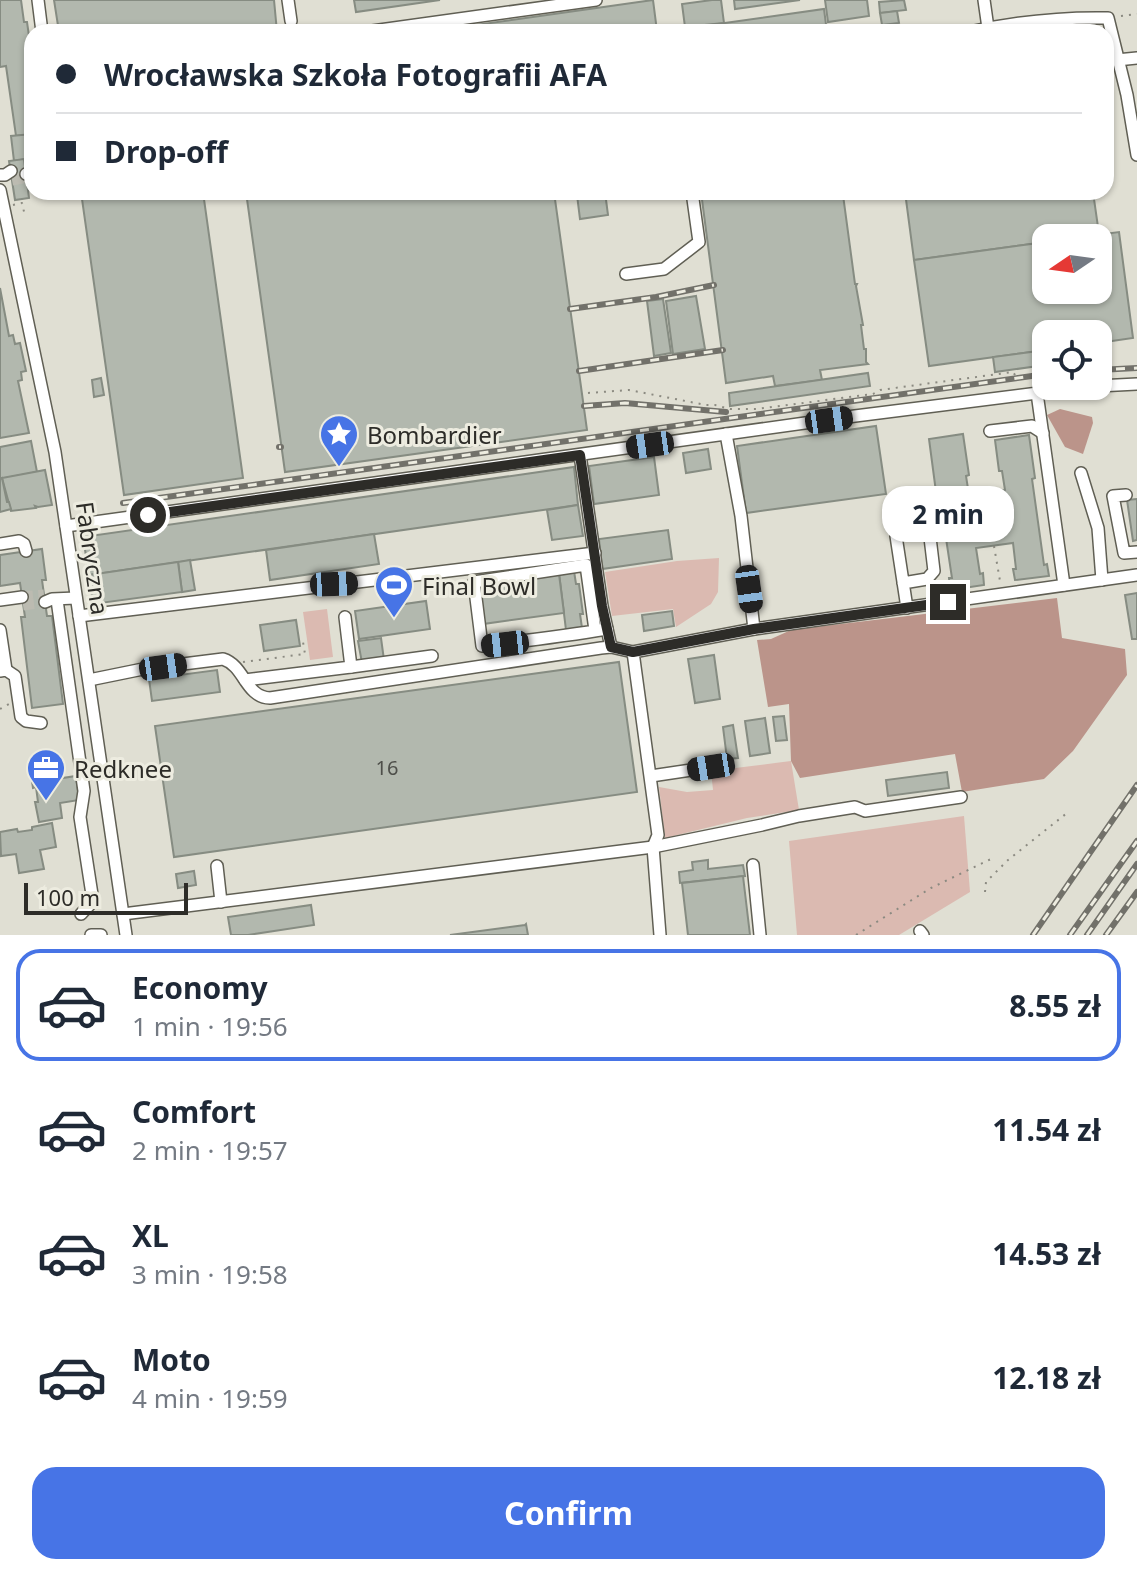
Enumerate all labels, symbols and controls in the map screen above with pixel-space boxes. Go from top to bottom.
text: Wrocławska Szkoła Fotografii AFA [104,54,607,95]
text: Drop-off [104,131,228,172]
north arrow [1032,224,1112,304]
map controls [1032,224,1112,400]
button: locate [1032,320,1112,400]
car [804,405,854,435]
place icon: Bombardier [318,413,360,468]
place label: Bombardier [367,418,502,451]
car [625,430,675,460]
callout: 2 min [882,486,1014,542]
text: 2 min [912,496,984,532]
route start [130,497,166,533]
street label: Fabryczna [69,499,117,617]
sports icon: Final Bowl [373,564,415,619]
car [734,564,764,614]
place label: Final Bowl [422,569,536,602]
car [310,571,358,597]
route end [930,584,966,620]
car [480,630,530,658]
car [138,652,188,682]
office icon: Redknee [25,747,67,802]
car [685,751,737,783]
place label: Redknee [74,752,172,785]
house number: 16 [376,754,398,781]
scale bar [24,879,188,915]
text: 100 m [36,882,100,912]
text: Economy [132,967,268,1008]
icon: car [36,969,108,1041]
text: 8.55 zł [1009,985,1101,1026]
text: 1 min · 19:56 [132,1008,288,1044]
text: Comfort [132,1091,256,1132]
icon: car [36,1093,108,1165]
text: 11.54 zł [992,1109,1101,1150]
text: 2 min · 19:57 [132,1132,288,1168]
text: XL [132,1215,169,1256]
icon: car [36,1217,108,1289]
text: 14.53 zł [992,1233,1101,1274]
text: 3 min · 19:58 [132,1256,288,1292]
text: Moto [132,1339,211,1380]
icon: car [36,1341,108,1413]
text: 12.18 zł [992,1357,1101,1398]
text: 4 min · 19:59 [132,1380,288,1416]
button: Confirm [32,1467,1105,1559]

